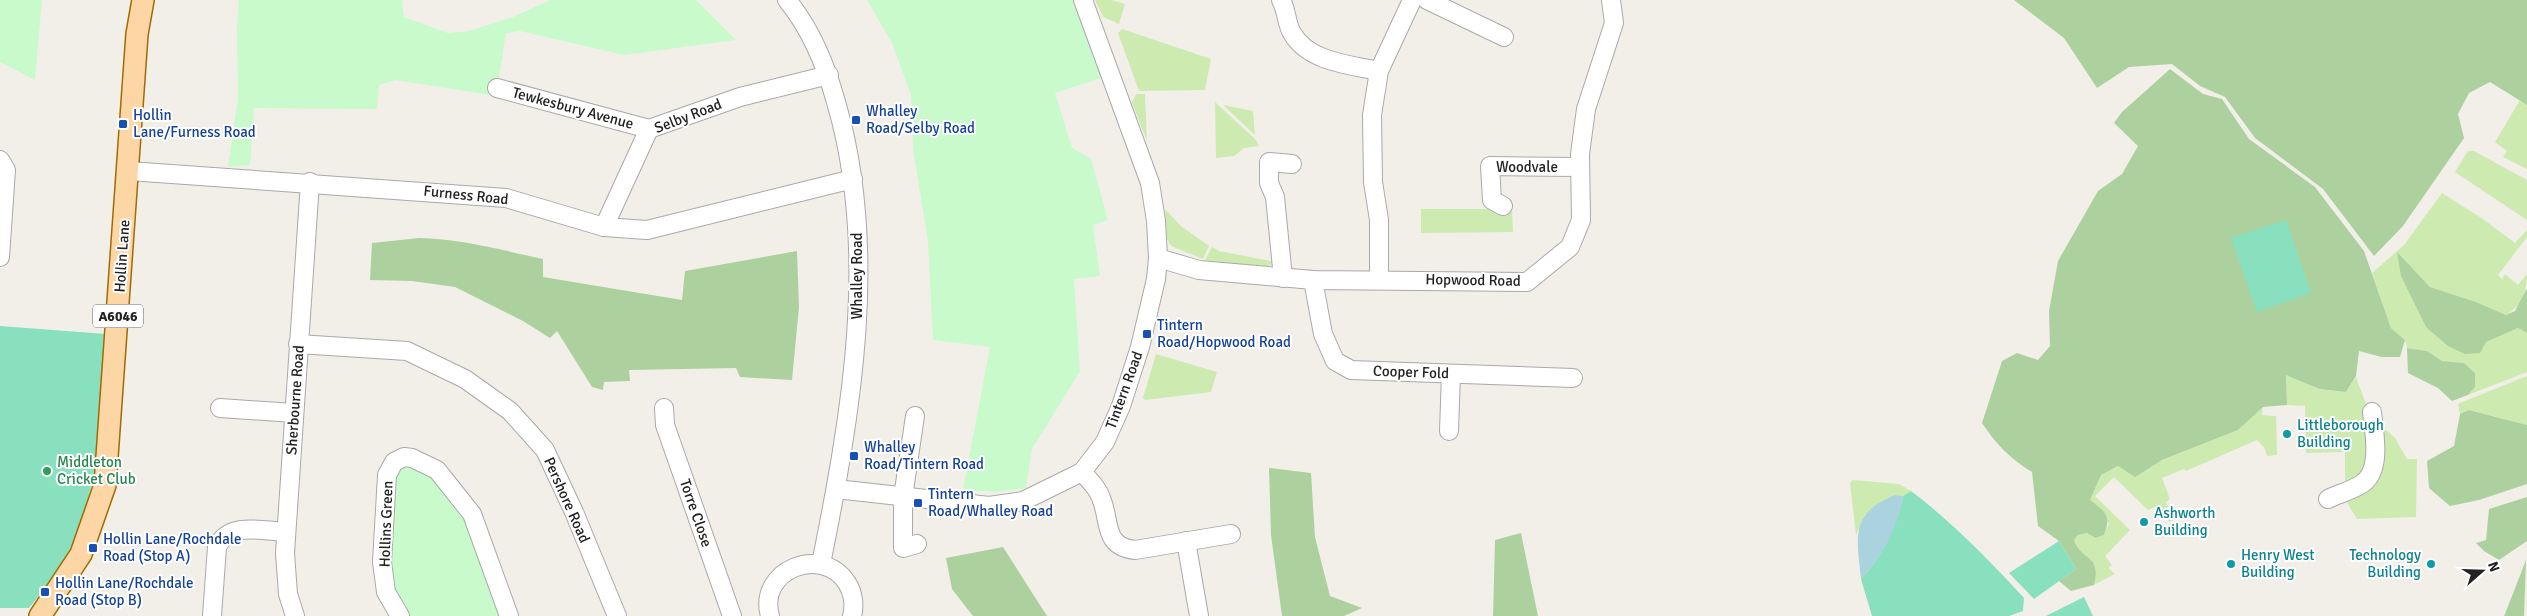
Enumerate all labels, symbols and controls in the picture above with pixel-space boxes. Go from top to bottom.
street label: Tewkesbury Avenue [510,83,636,133]
street label: Selby Road [652,95,724,137]
place label: Whalley Road/Selby Road [866,102,975,137]
place label: Hollin Lane/Furness Road [133,106,256,141]
marker: Whalley Road/Selby Road [850,114,862,126]
marker: Hollin Lane/Furness Road [117,118,129,130]
street label: Woodvale [1496,158,1558,176]
street label: Furness Road [423,182,509,208]
street label: Hollin Lane [110,219,134,293]
street label: Whalley Road [848,233,866,319]
street label: Hopwood Road [1425,270,1521,290]
road number: A6046 [93,304,143,328]
place label: Tintern Road/Hopwood Road [1157,316,1291,351]
marker: Tintern Road/Hopwood Road [1141,328,1153,340]
street label: Sherbourne Road [282,344,308,456]
street label: Tintern Road [1102,349,1146,431]
street label: Cooper Fold [1373,362,1449,382]
place label: Littleborough Building [2297,416,2384,451]
marker: Littleborough Building [2281,428,2293,440]
place label: Whalley Road/Tintern Road [864,438,984,473]
marker: Whalley Road/Tintern Road [848,450,860,462]
place label: Middleton Cricket Club [57,453,136,488]
street label: Pershore Road [540,454,594,546]
marker: Middleton Cricket Club [41,465,53,477]
street label: Torre Close [676,477,716,549]
street label: Hollins Green [375,480,397,568]
place label: Tintern Road/Whalley Road [928,485,1053,520]
marker: Tintern Road/Whalley Road [912,497,924,509]
place label: Ashworth Building [2154,504,2215,539]
marker: Ashworth Building [2138,516,2150,528]
place label: Hollin Lane/Rochdale Road (Stop A) [103,530,242,565]
marker: Hollin Lane/Rochdale Road (Stop A) [87,542,99,554]
place label: Henry West Building [2241,546,2315,581]
place label: Technology Building [2349,546,2421,581]
north arrow [2457,546,2507,596]
marker: Henry West Building [2225,558,2237,570]
marker: Technology Building [2425,558,2437,570]
text: N [2484,559,2503,574]
place label: Hollin Lane/Rochdale Road (Stop B) [55,574,194,609]
marker: Hollin Lane/Rochdale Road (Stop B) [39,586,51,598]

